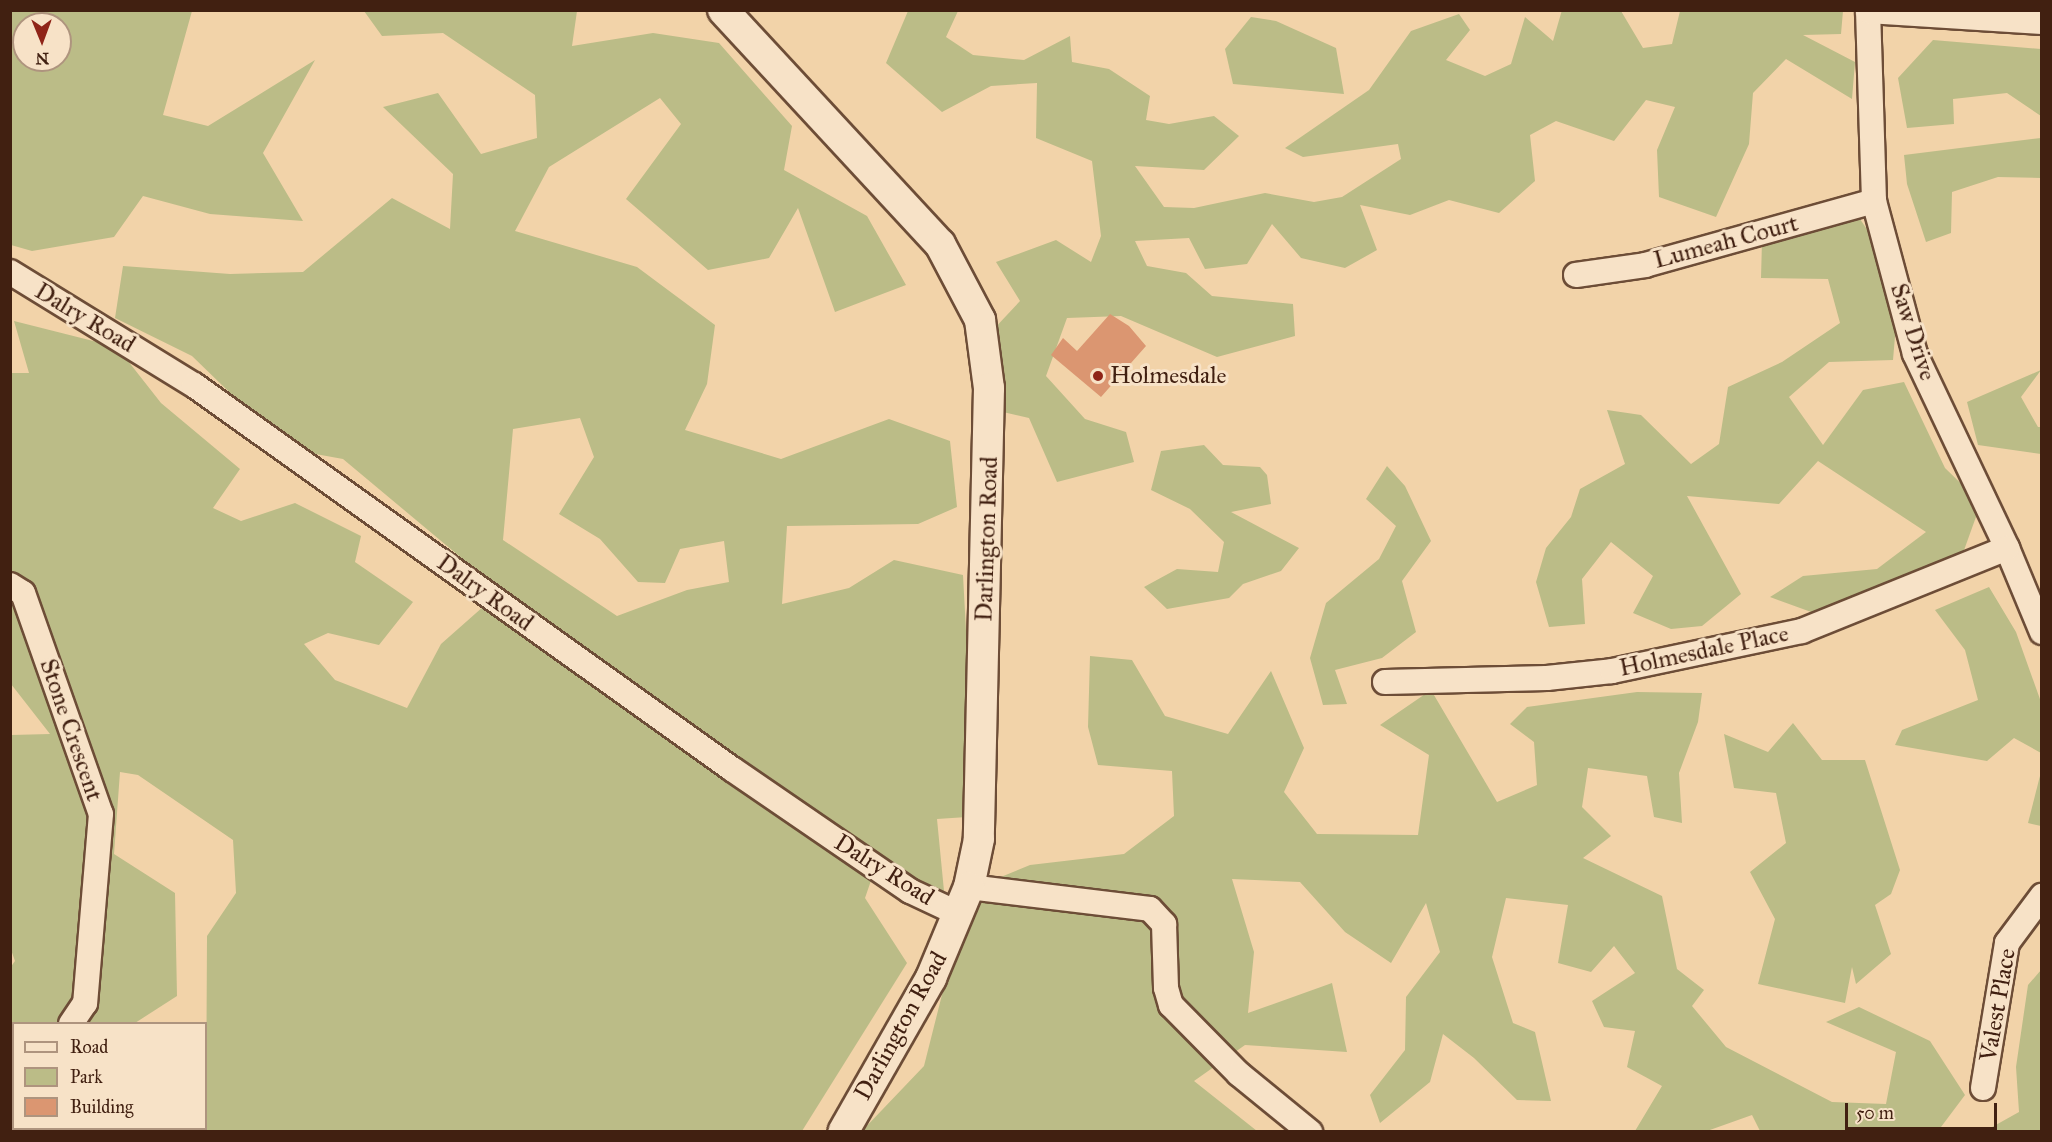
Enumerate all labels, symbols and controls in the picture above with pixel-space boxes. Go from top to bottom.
north arrow [12,12,72,72]
text: N [35,49,49,68]
street label: Lumeah Court [1651,209,1801,275]
street label: Dalry Road [30,277,140,359]
street label: Saw Drive [1884,280,1942,384]
place label: Holmesdale [1110,362,1227,390]
marker: Holmesdale [1091,369,1105,383]
street label: Darlington Road [970,456,1004,622]
street label: Dalry Road [431,548,539,638]
street label: Holmesdale Place [1617,619,1791,683]
street label: Stone Crescent [33,655,109,805]
street label: Dalry Road [829,828,939,912]
street label: Valest Place [1974,946,2022,1064]
street label: Darlington Road [848,947,954,1105]
legend [12,1022,207,1130]
text: Road [70,1036,108,1058]
text: Park [70,1066,103,1088]
scale bar [1848,1091,2000,1129]
text: Building [70,1096,133,1118]
text: 50 m [1856,1102,1894,1124]

